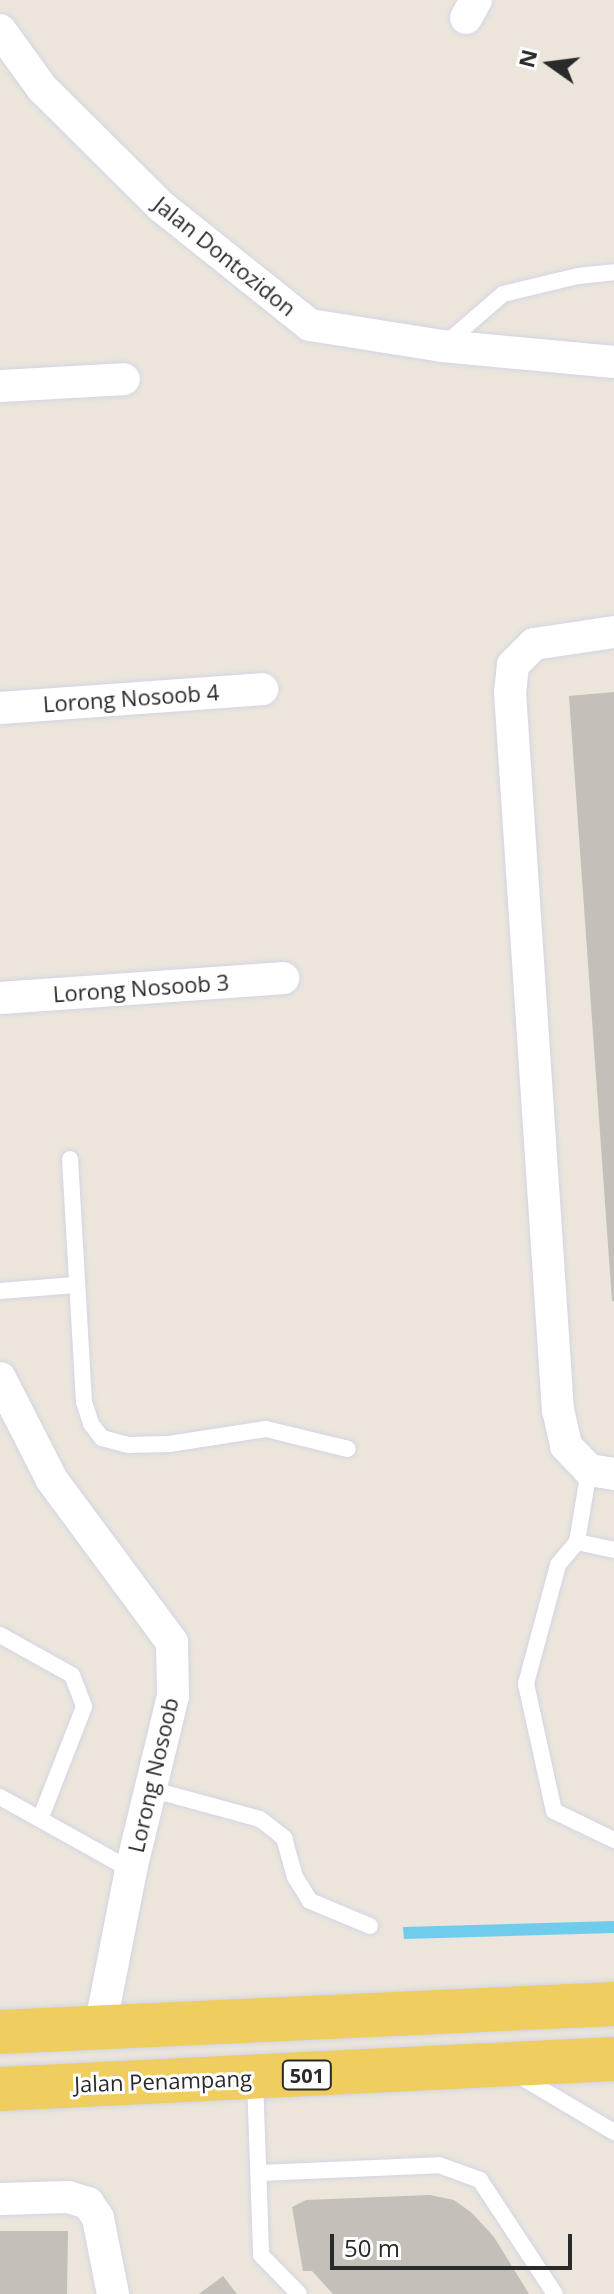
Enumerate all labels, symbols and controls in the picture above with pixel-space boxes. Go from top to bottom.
north arrow [510,24,590,104]
text: N [510,46,543,71]
street label: Jalan Dontozidon [149,191,301,321]
street label: Lorong Nosoob 4 [42,679,220,717]
street label: Lorong Nosoob 3 [52,969,230,1007]
street label: Lorong Nosoob [122,1695,184,1855]
road number: 501 [281,2059,333,2091]
street label: Jalan Penampang [74,2065,252,2097]
scale bar [334,2218,576,2268]
text: 50 m [344,2231,400,2264]

